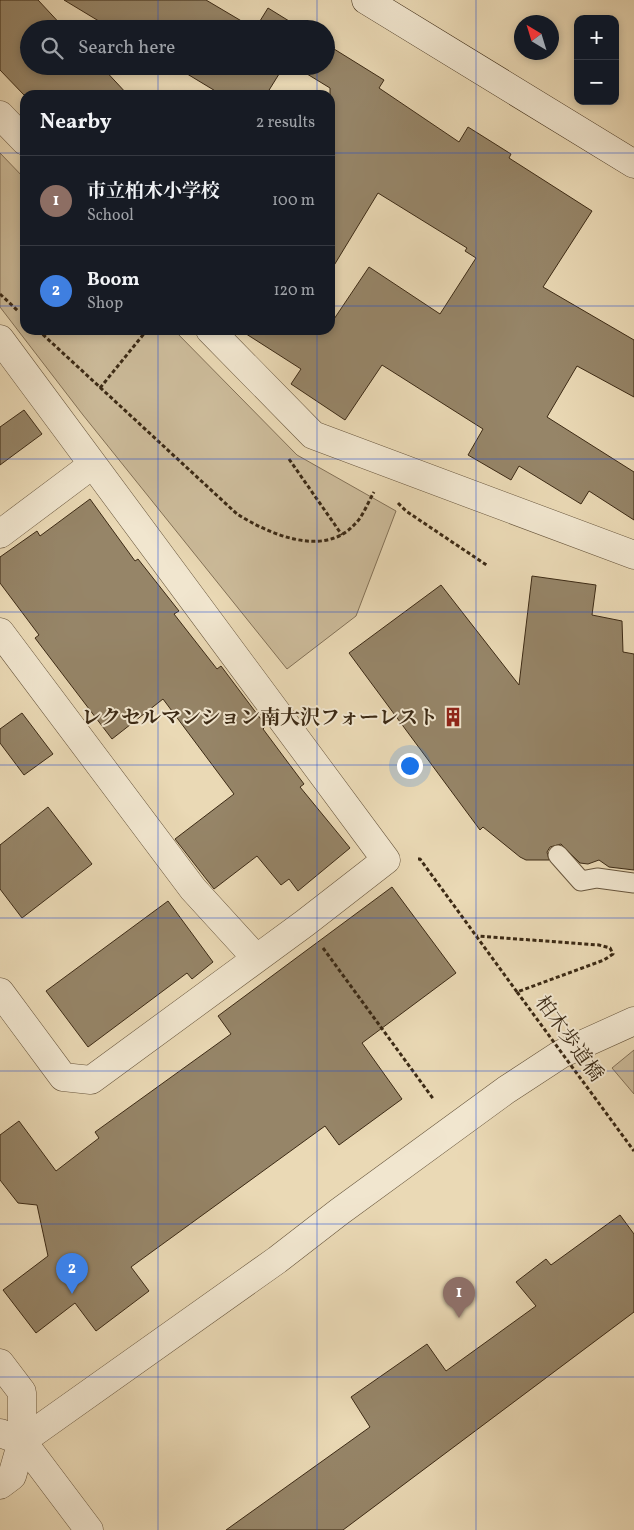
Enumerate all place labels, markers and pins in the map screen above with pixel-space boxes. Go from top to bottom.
place label: レクセルマンション南大沢フォーレスト [81,705,438,733]
building icon: レクセルマンション南大沢フォーレスト [442,706,464,728]
pin: 2 [56,1253,88,1294]
pin: 1 [443,1277,475,1318]

